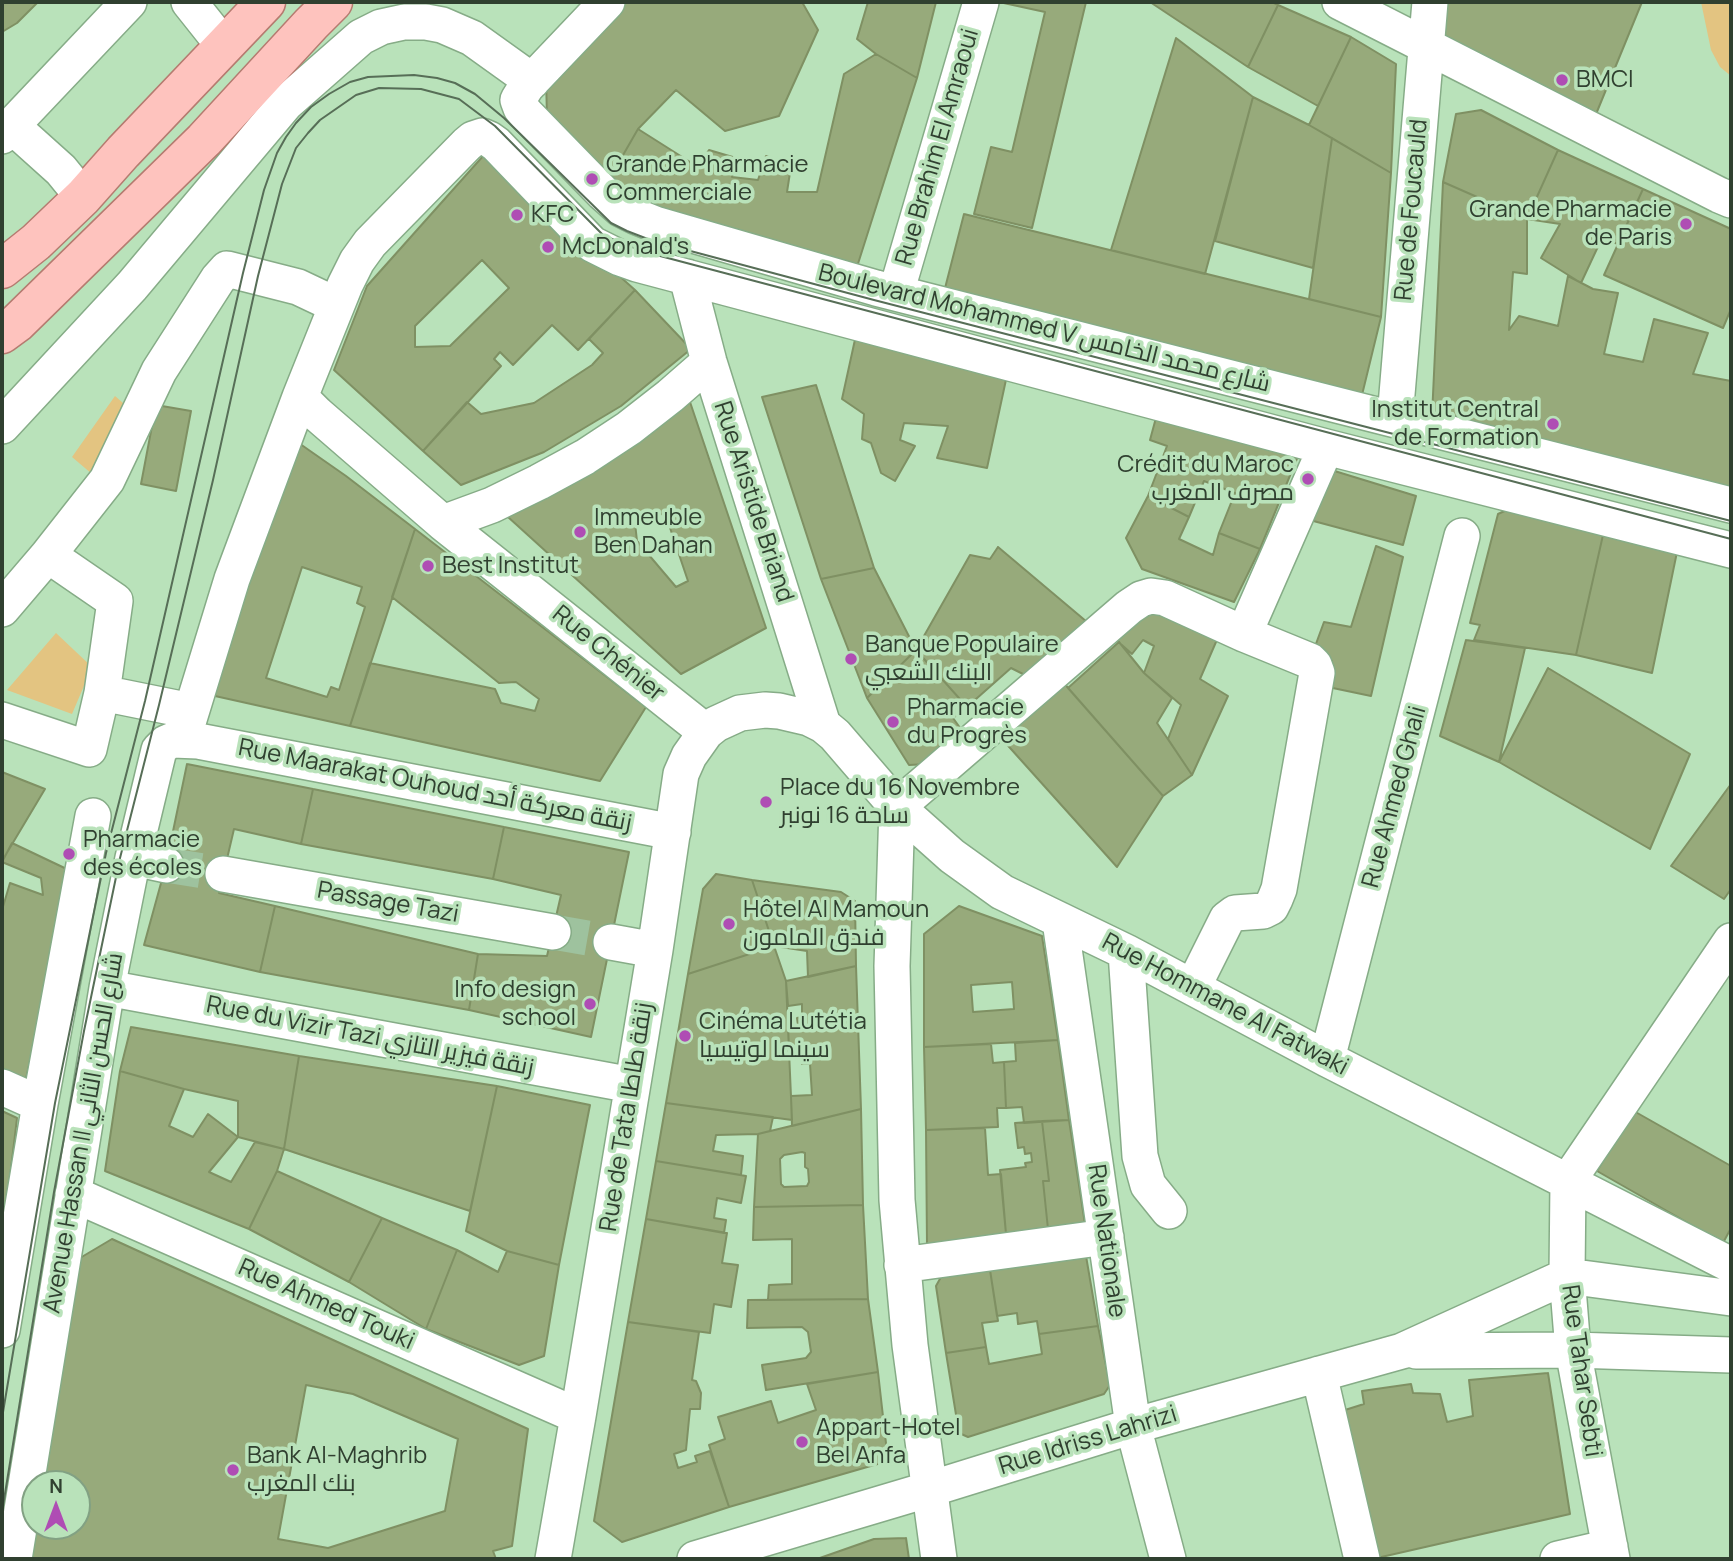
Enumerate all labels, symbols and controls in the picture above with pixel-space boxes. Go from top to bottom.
street label: Rue Brahim El Amraoui [890,25,986,269]
place label: BMCI [1576,66,1634,94]
marker: BMCI [1554,72,1570,88]
street label: Rue de Foucauld [1390,118,1434,302]
place label: Grande Pharmacie Commerciale [606,151,809,207]
marker: Grande Pharmacie Commerciale [584,171,600,187]
place label: Grande Pharmacie de Paris [1469,196,1672,252]
place label: KFC [531,201,574,229]
marker: KFC [509,207,525,223]
marker: Grande Pharmacie de Paris [1678,216,1694,232]
place label: McDonald's [562,233,689,261]
marker: McDonald's [540,239,556,255]
street label: Boulevard Mohammed V شارع محمد الخامس [815,259,1273,399]
place label: Institut Central de Formation [1371,396,1539,452]
street label: Rue Aristide Briand [707,398,799,606]
marker: Institut Central de Formation [1545,416,1561,432]
place label: Crédit du Maroc مصرف المغرب [1117,451,1294,507]
marker: Crédit du Maroc مصرف المغرب [1300,471,1316,487]
place label: Immeuble Ben Dahan [594,504,713,560]
marker: Immeuble Ben Dahan [572,524,588,540]
place label: Best Institut [442,552,579,580]
marker: Best Institut [420,558,436,574]
street label: Rue Chénier [546,600,670,708]
place label: Banque Populaire البنك الشعبي [865,631,1059,687]
marker: Banque Populaire البنك الشعبي [843,651,859,667]
place label: Pharmacie du Progrès [907,694,1027,750]
street label: Rue Ahmed Ghali [1357,703,1433,891]
marker: Pharmacie du Progrès [885,714,901,730]
street label: Rue Maarakat Ouhoud زنقة معركة أحد [236,734,634,838]
place label: Place du 16 Novembre ساحة 16 نونبر [780,774,1020,830]
marker: Place du 16 Novembre ساحة 16 نونبر [758,794,774,810]
place label: Pharmacie des écoles [83,826,202,882]
marker: Pharmacie des écoles [61,846,77,862]
street label: Passage Tazi [315,876,461,930]
place label: Hôtel Al Mamoun فندق المامون [743,896,929,952]
marker: Hôtel Al Mamoun فندق المامون [721,916,737,932]
street label: Rue Hommane Al Fatwaki [1097,928,1353,1082]
street label: Avenue Hassan II شارع الحسن الثاني [38,950,130,1316]
place label: Info design school [454,976,576,1032]
street label: Rue du Vizir Tazi زنقة فيزير التازي [204,991,536,1083]
marker: Info design school [582,996,598,1012]
street label: Rue de Tata زنقة طاطا [595,1000,659,1234]
place label: Cinéma Lutétia سينما لوتيسيا [699,1008,867,1064]
marker: Cinéma Lutétia سينما لوتيسيا [677,1028,693,1044]
street label: Rue Nationale [1081,1162,1131,1320]
street label: Rue Ahmed Touki [234,1253,418,1357]
street label: Rue Tahar Sebti [1555,1283,1607,1459]
street label: Rue Idriss Lahrizi [995,1400,1181,1482]
place label: Appart-Hotel Bel Anfa [816,1414,961,1470]
marker: Appart-Hotel Bel Anfa [794,1434,810,1450]
place label: Bank Al-Maghrib بنك المغرب [247,1442,427,1498]
marker: Bank Al-Maghrib بنك المغرب [225,1462,241,1478]
north arrow [21,1470,91,1540]
text: N [49,1473,63,1499]

